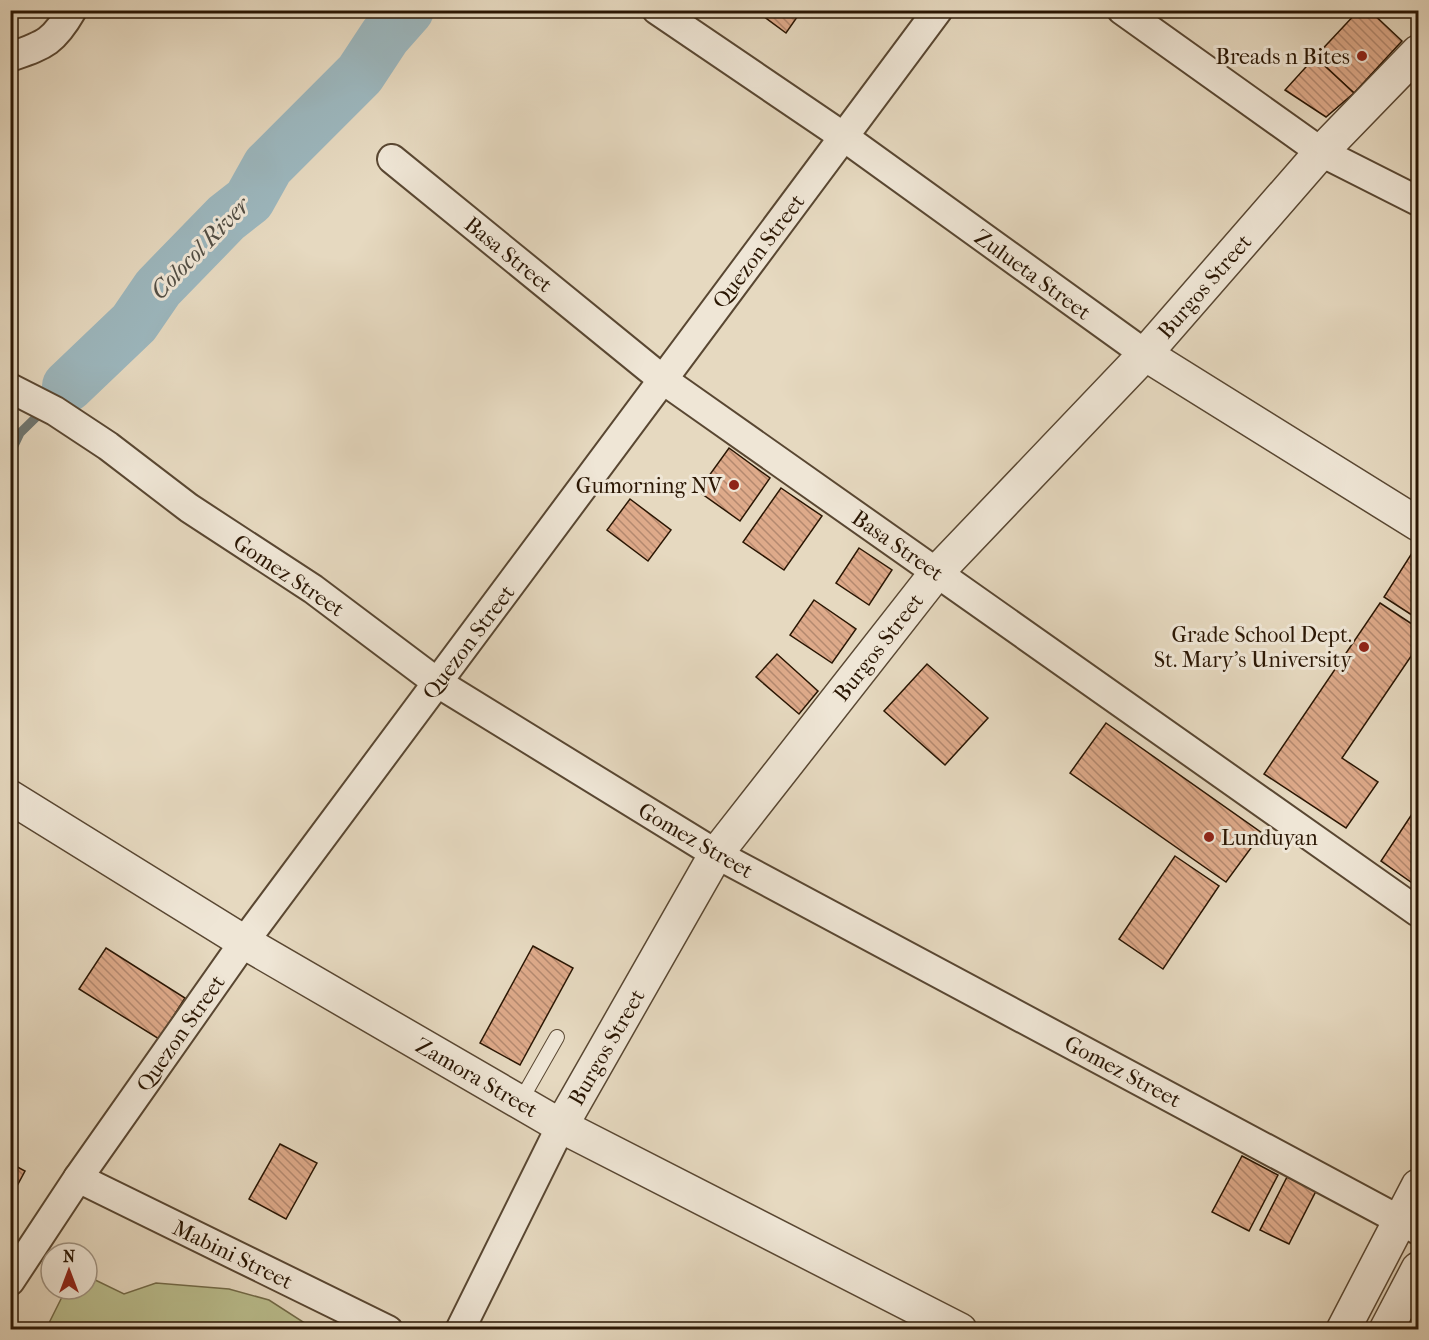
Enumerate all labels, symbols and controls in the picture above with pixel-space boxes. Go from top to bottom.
place label: Breads n Bites [1216,44,1350,70]
marker: Breads n Bites [1355,49,1369,63]
street label: Quezon Street [707,189,810,314]
water label: Colocol River [145,190,257,305]
street label: Basa Street [459,211,558,298]
street label: Zulueta Street [969,224,1096,326]
street label: Burgos Street [1152,229,1257,344]
place label: Gumorning NV [576,473,723,499]
marker: Gumorning NV [727,478,741,492]
street label: Basa Street [847,505,948,587]
street label: Gomez Street [228,529,349,623]
street label: Quezon Street [417,580,520,705]
street label: Burgos Street [829,588,929,707]
place label: Grade School Dept. St. Mary's University [1154,622,1353,673]
marker: Grade School Dept. St. Mary's University [1357,640,1371,654]
street label: Gomez Street [633,798,758,884]
place label: Lunduyan [1221,825,1318,851]
marker: Lunduyan [1202,830,1216,844]
street label: Quezon Street [131,970,231,1097]
street label: Burgos Street [563,985,651,1110]
street label: Gomez Street [1060,1030,1185,1114]
street label: Zamora Street [411,1032,542,1123]
street label: Mabini Street [168,1215,297,1295]
north arrow [39,1241,99,1301]
text: N [63,1247,76,1266]

